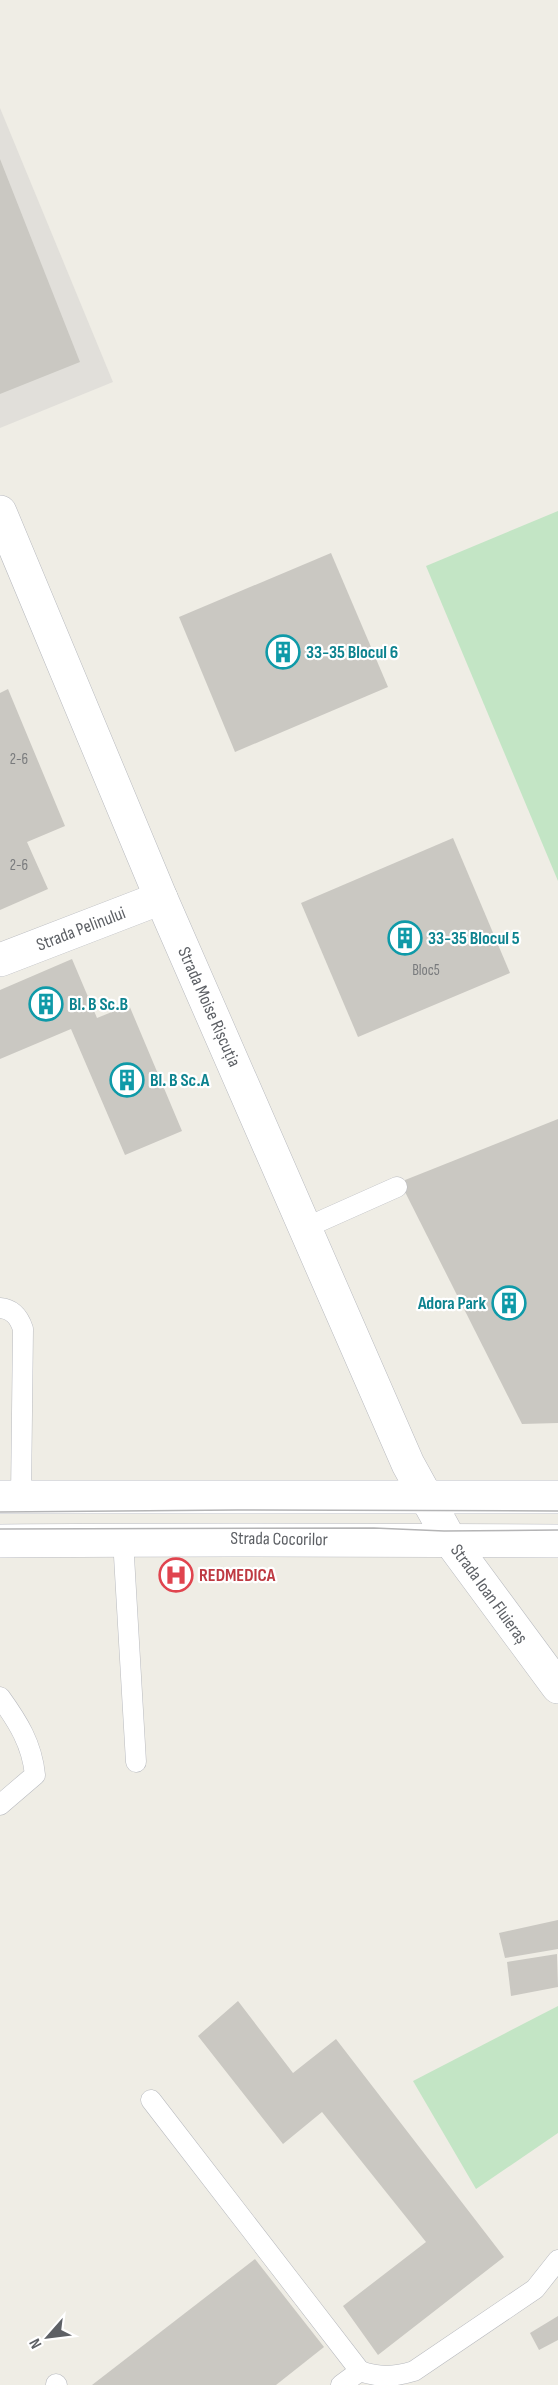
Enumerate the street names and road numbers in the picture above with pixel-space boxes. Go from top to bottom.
street label: Strada Pelinului [34,902,128,956]
street label: Strada Moise Rișcuția [173,944,245,1070]
street label: Strada Cocorilor [230,1528,328,1550]
street label: Strada Ioan Fluieraș [446,1540,532,1648]

